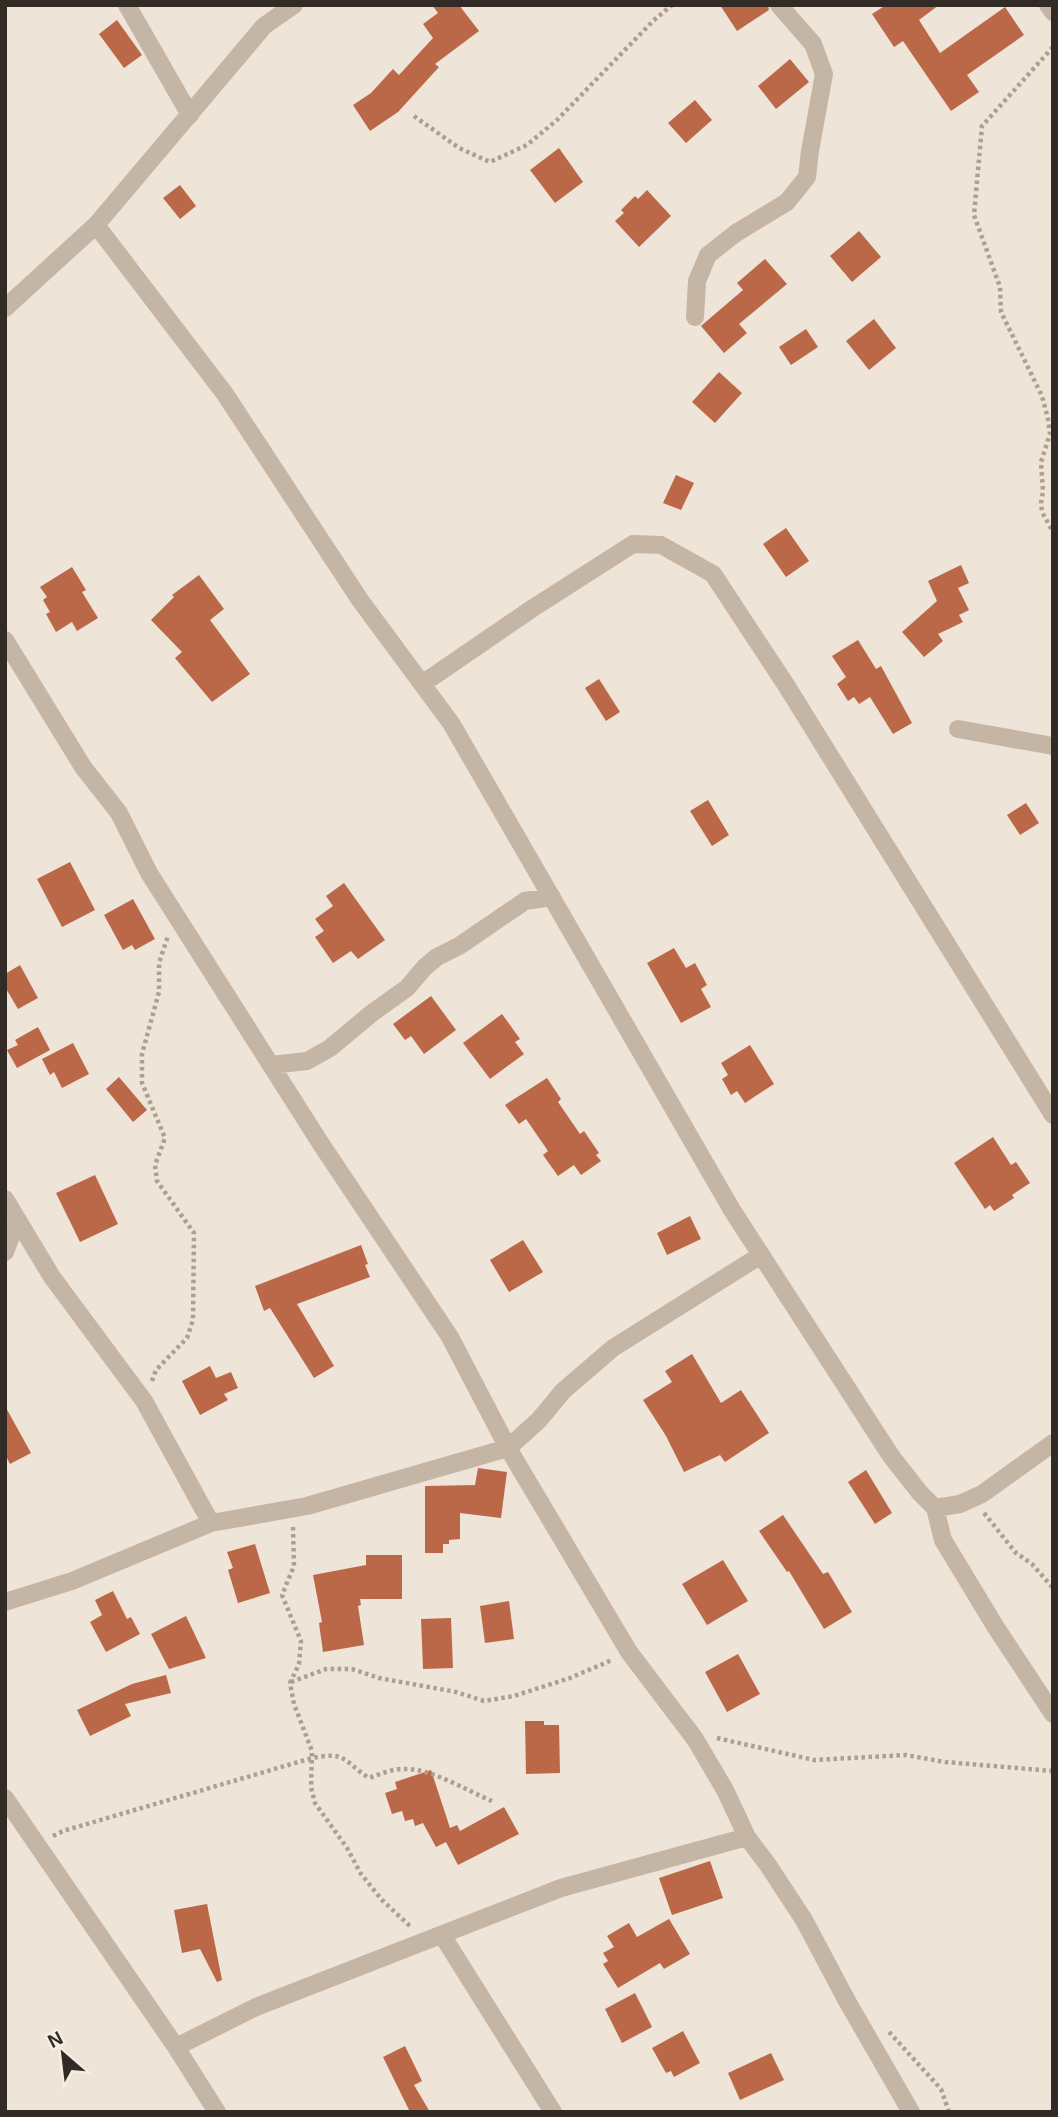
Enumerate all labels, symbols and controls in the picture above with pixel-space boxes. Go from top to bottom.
north arrow [28,2019,98,2089]
text: N [44,2027,66,2052]

